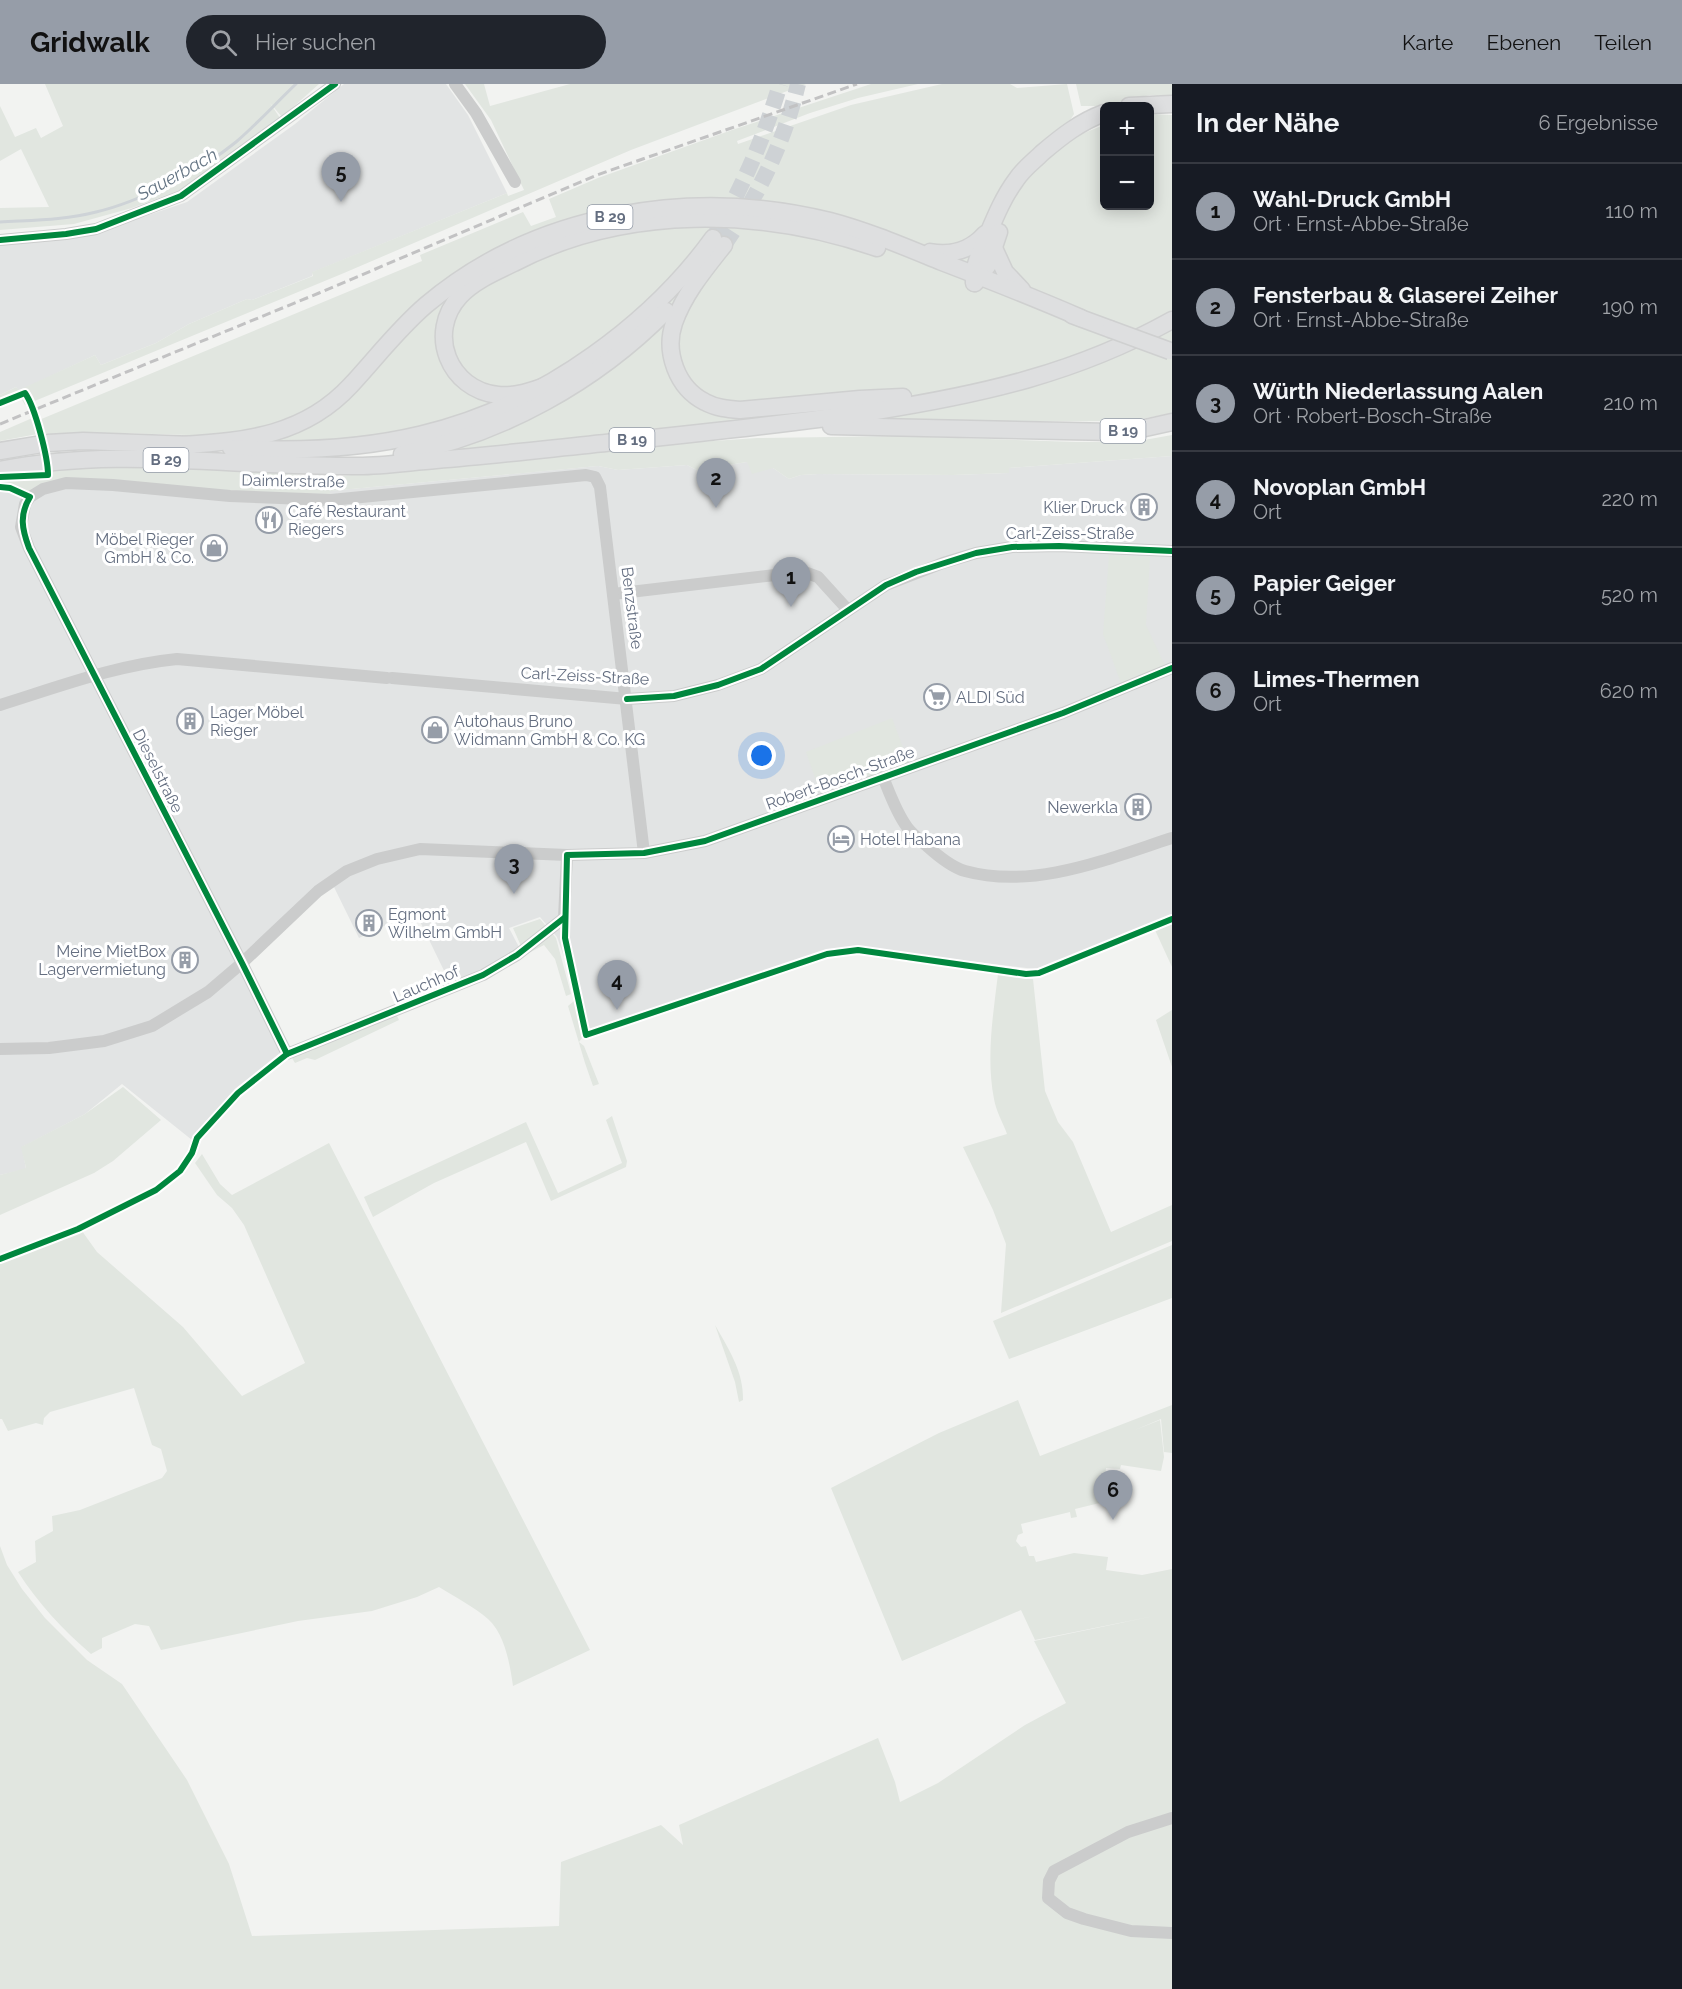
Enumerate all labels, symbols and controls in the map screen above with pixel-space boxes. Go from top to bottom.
search box [186,15,606,69]
text: Gridwalk [30,26,150,59]
icon: search [207,26,240,59]
text: Hier suchen [255,29,376,55]
text: Karte [1402,30,1453,55]
text: Ebenen [1486,30,1561,55]
text: Teilen [1594,30,1652,55]
map controls [1100,102,1154,210]
button: + [1100,102,1154,156]
text: In der Nähe [1196,108,1339,138]
text: 6 Ergebnisse [1539,111,1658,135]
water label: Sauerbach [132,143,221,205]
pin: 5 [322,152,360,202]
button: − [1100,156,1154,210]
text: Wahl-Druck GmbH [1253,186,1451,212]
text: 1 [1211,199,1220,223]
text: 110 m [1605,199,1658,223]
road number: B 29 [588,205,632,229]
text: Ort · Ernst-Abbe-Straße [1253,212,1469,236]
text: Fensterbau & Glaserei Zeiher [1253,282,1558,308]
text: 2 [1210,295,1221,319]
text: 190 m [1602,295,1658,319]
text: Ort · Ernst-Abbe-Straße [1253,308,1469,332]
text: Würth Niederlassung Aalen [1253,378,1543,404]
text: 3 [1210,391,1221,415]
text: 210 m [1603,391,1658,415]
text: Ort · Robert-Bosch-Straße [1253,404,1492,428]
road number: B 19 [1100,419,1146,443]
road number: B 19 [610,428,654,452]
road number: B 29 [144,448,188,472]
pin: 2 [696,458,736,508]
street label: Daimlerstraße [241,471,345,491]
text: Novoplan GmbH [1253,474,1426,500]
text: 4 [1210,487,1221,511]
text: 220 m [1601,487,1658,511]
building icon: Klier Druck [1129,492,1159,522]
place label: Klier Druck [1043,498,1125,517]
text: Ort [1253,500,1282,524]
place label: Café Restaurant Riegers [288,502,407,539]
restaurant icon: Café Restaurant Riegers [254,505,284,535]
street label: Carl-Zeiss-Straße [1006,524,1134,543]
place label: Möbel Rieger GmbH & Co. [95,530,194,567]
shop icon: Möbel Rieger GmbH & Co. [199,533,229,563]
pin: 1 [772,558,810,607]
street label: Benzstraße [618,566,646,650]
text: Papier Geiger [1253,570,1396,596]
text: 5 [1210,583,1221,607]
text: 520 m [1601,583,1658,607]
text: Ort [1253,596,1282,620]
street label: Carl-Zeiss-Straße [520,663,650,689]
text: Limes-Thermen [1253,666,1420,692]
text: 6 [1209,679,1222,703]
text: 620 m [1600,679,1658,703]
supermarket icon: ALDI Süd [922,682,952,712]
place label: ALDI Süd [956,688,1025,707]
text: Ort [1253,692,1282,716]
place label: Lager Möbel Rieger [210,703,304,740]
building icon: Lager Möbel Rieger [175,706,205,736]
place label: Autohaus Bruno Widmann GmbH & Co. KG [454,712,645,749]
shop icon: Autohaus Bruno Widmann GmbH & Co. KG [420,715,450,745]
street label: Dieselstraße [129,726,187,816]
your location [747,741,776,770]
street label: Robert-Bosch-Straße [763,742,917,814]
building icon: Newerkla [1123,792,1153,822]
place label: Newerkla [1047,798,1118,817]
hotel icon: Hotel Habana [826,824,856,854]
place label: Hotel Habana [860,830,961,849]
pin: 3 [494,844,534,894]
place label: Egmont Wilhelm GmbH [388,905,502,942]
building icon: Egmont Wilhelm GmbH [354,908,384,938]
place label: Meine MietBox Lagervermietung [38,942,166,979]
building icon: Meine MietBox Lagervermietung [170,945,200,975]
pin: 4 [598,960,636,1010]
street label: Lauchhof [390,961,462,1006]
pin: 6 [1094,1470,1132,1520]

